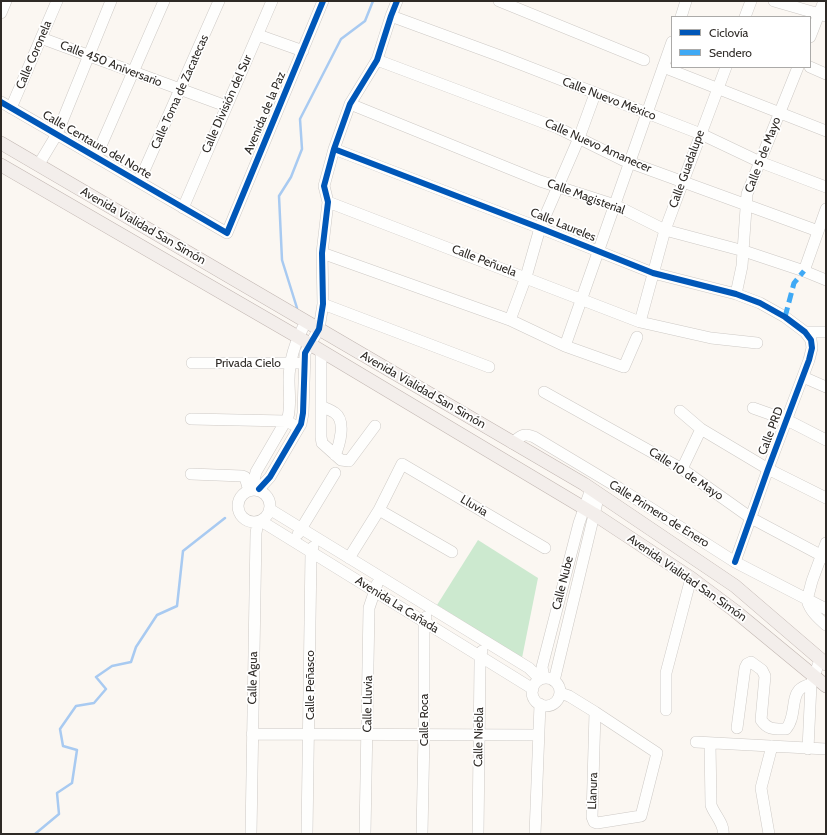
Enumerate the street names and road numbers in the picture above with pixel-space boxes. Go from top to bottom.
street label: Calle Coronela [13,19,55,91]
street label: Calle Toma de Zacatecas [148,33,212,151]
street label: Calle 450 Aniversario [58,38,164,90]
street label: Calle División del Sur [199,53,255,155]
street label: Avenida de la Paz [241,70,289,156]
street label: Calle Nuevo México [560,74,658,124]
street label: Calle Centauro del Norte [40,108,154,182]
street label: Calle 5 de Mayo [742,115,784,195]
street label: Calle Nuevo Amanecer [542,116,654,176]
street label: Calle Guadalupe [666,128,708,210]
street label: Calle Magisterial [545,176,627,218]
street label: Avenida Vialidad San Simón [78,184,208,268]
street label: Calle Laureles [528,205,598,245]
street label: Calle Peñuela [450,242,518,280]
street label: Avenida Vialidad San Simón [358,348,488,432]
street label: Privada Cielo [215,356,281,370]
street label: Calle PRD [755,405,787,457]
street label: Calle 10 de Mayo [646,445,726,503]
street label: Calle Primero de Enero [606,477,712,551]
street label: Lluvia [458,492,490,520]
street label: Avenida Vialidad San Simón [625,531,749,625]
street label: Calle Nube [549,555,577,611]
street label: Avenida La Cañada [353,574,441,636]
street label: Calle Peñasco [303,650,317,720]
street label: Calle Agua [245,651,261,705]
street label: Calle Lluvia [360,675,376,733]
street label: Calle Roca [417,694,431,746]
street label: Calle Niebla [471,707,487,767]
street label: Llanura [585,772,601,810]

